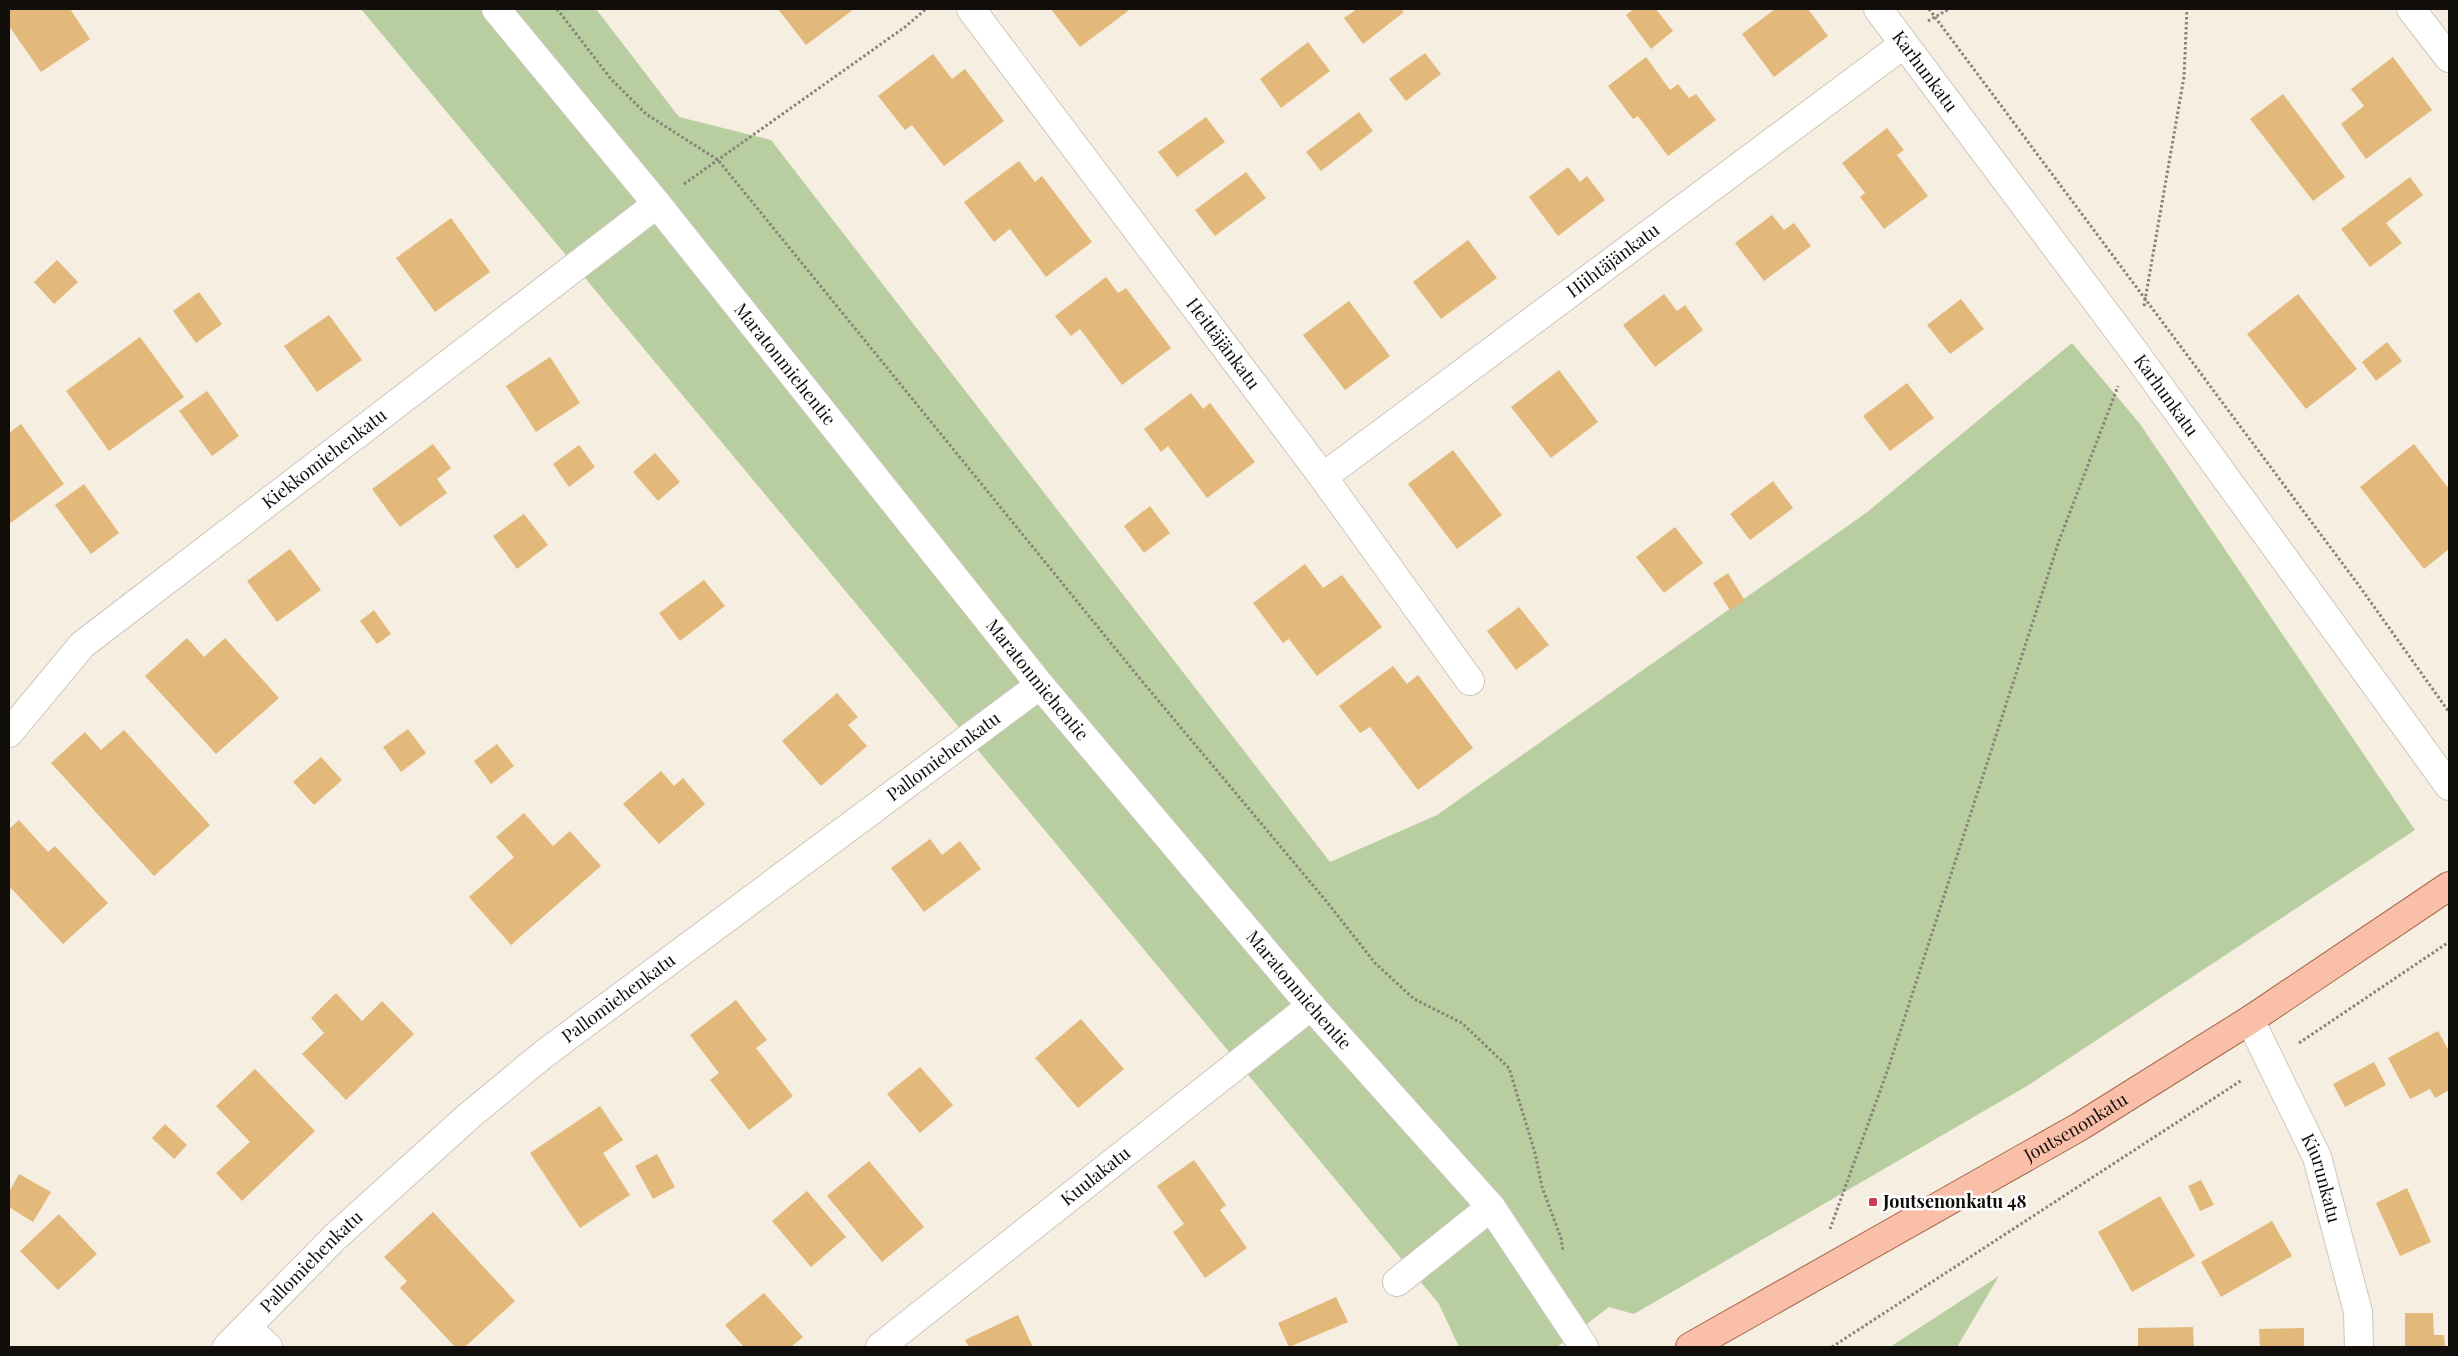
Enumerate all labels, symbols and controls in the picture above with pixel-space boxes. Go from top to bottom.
street label: Karhunkatu [1887,25,1964,117]
street label: Hiihtäjänkatu [1561,217,1664,302]
street label: Heittäjänkatu [1181,293,1266,394]
street label: Maratonmiehentie [729,298,842,430]
street label: Karhunkatu [2129,349,2205,441]
street label: Kiekkomiehenkatu [257,402,392,514]
street label: Maratonmiehentie [981,614,1095,745]
street label: Pallomiehenkatu [881,705,1005,806]
street label: Maratonmiehentie [1241,925,1358,1054]
street label: Pallomiehenkatu [556,947,680,1048]
street label: Joutsenonkatu [2019,1086,2132,1167]
street label: Kiurunkatu [2296,1129,2347,1226]
street label: Kuulakatu [1055,1140,1135,1211]
place label: Joutsenonkatu 48 [1882,1189,2027,1213]
marker: Joutsenonkatu 48 [1867,1196,1879,1208]
street label: Pallomiehenkatu [254,1204,368,1318]

